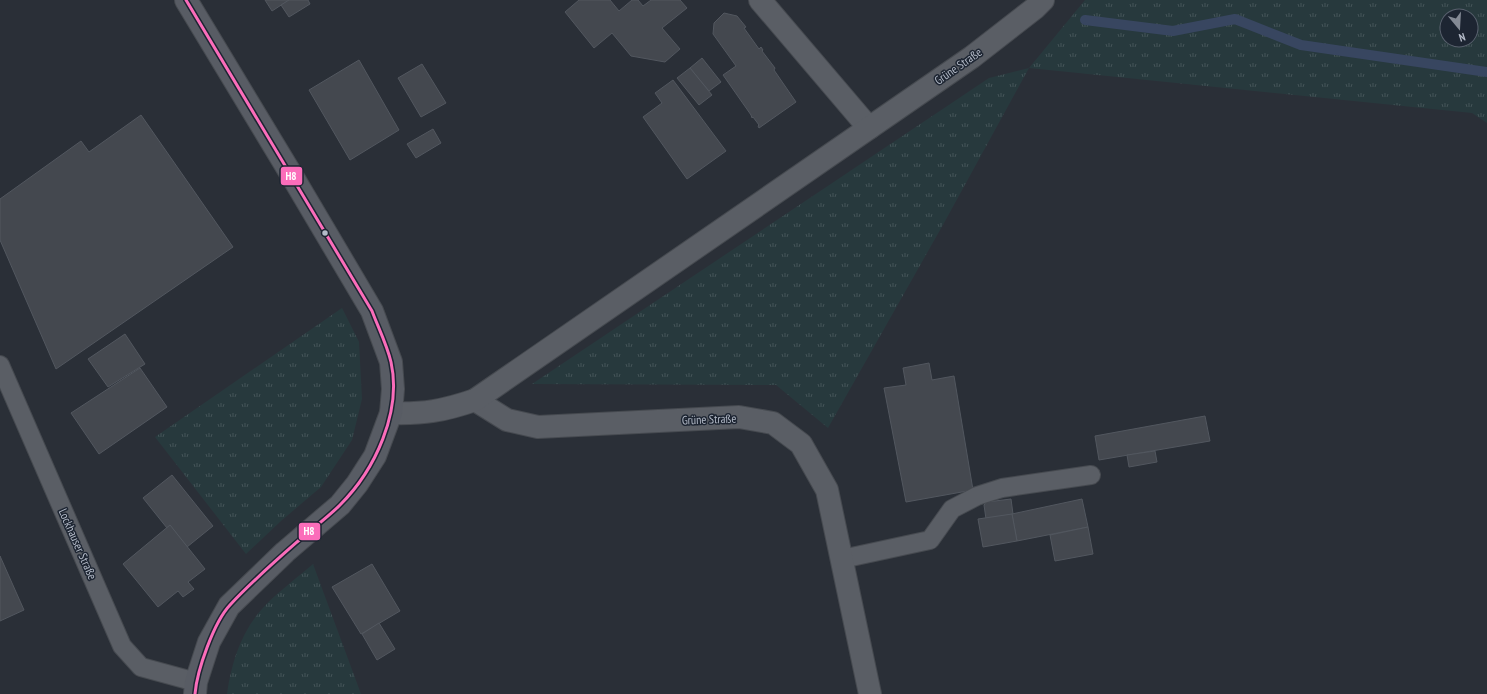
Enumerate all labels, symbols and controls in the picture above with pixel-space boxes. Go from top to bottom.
north arrow [1439,8,1479,48]
text: N [1457,30,1467,45]
street label: Grüne Straße [931,44,985,88]
line badge: H8 [280,166,303,186]
text: H8 [285,169,297,183]
unlabelled marker [320,228,330,238]
street label: Grüne Straße [681,411,737,427]
street label: Lockhauser Straße [56,506,100,582]
line badge: H8 [298,522,321,541]
text: H8 [303,524,315,538]

